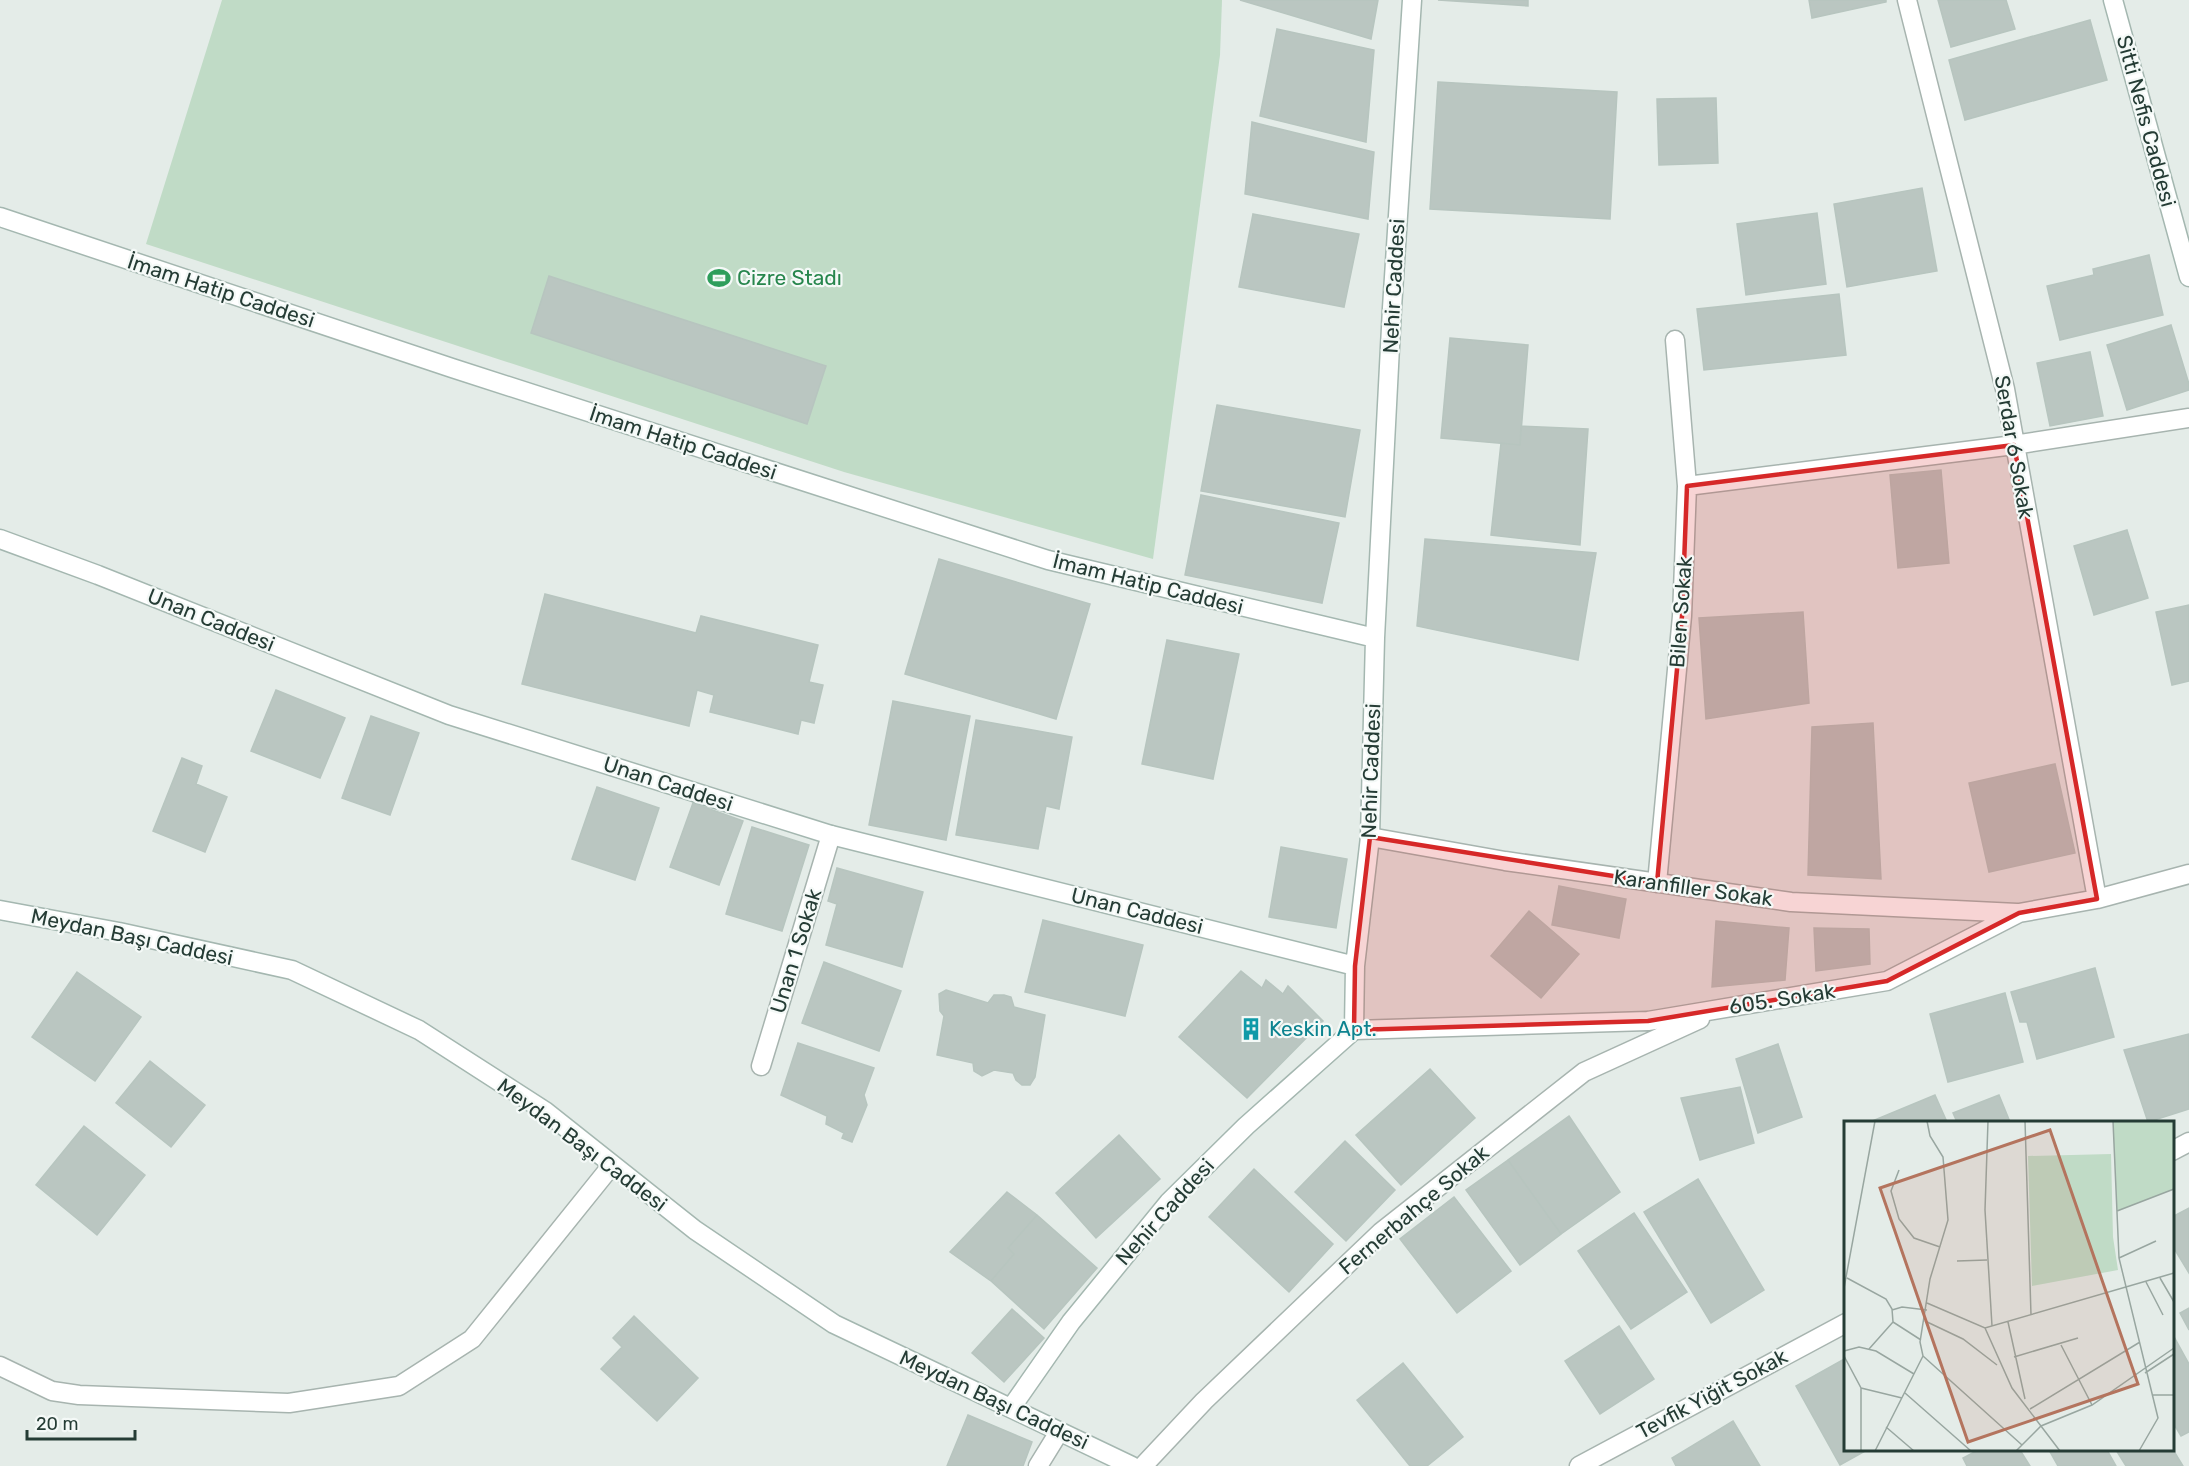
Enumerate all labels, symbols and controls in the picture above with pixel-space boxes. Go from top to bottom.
street label: Sitti Nefis Caddesi [2112,32,2181,209]
street label: Nehir Caddesi [1377,218,1410,354]
street label: İmam Hatip Caddesi [124,248,318,333]
sports icon: Cizre Stadı [706,265,732,291]
place label: Cizre Stadı [737,265,842,290]
street label: Serdar 6 Sokak [1990,373,2039,521]
street label: İmam Hatip Caddesi [586,400,780,485]
street label: İmam Hatip Caddesi [1050,548,1246,619]
street label: Bilen Sokak [1664,555,1697,669]
street label: Unan Caddesi [144,583,278,656]
street label: Nehir Caddesi [1356,703,1385,839]
street label: Unan Caddesi [600,751,736,816]
street label: Karanfiller Sokak [1612,864,1774,911]
street label: Unan Caddesi [1069,882,1206,939]
street label: Unan 1 Sokak [765,885,826,1016]
street label: Meydan Başı Caddesi [29,903,235,970]
street label: 605. Sokak [1727,978,1837,1019]
building icon: Keskin Apt. [1238,1016,1264,1042]
place label: Keskin Apt. [1269,1016,1377,1041]
street label: Meydan Başı Caddesi [493,1073,672,1217]
inset map [1844,1121,2174,1451]
street label: Fernerbahçe Sokak [1334,1140,1494,1280]
street label: Nehir Caddesi [1110,1153,1219,1270]
street label: Tevfik Yiğit Sokak [1632,1343,1792,1444]
street label: Meydan Başı Caddesi [896,1345,1093,1454]
scale bar [27,1403,135,1441]
text: 20 m [36,1413,78,1435]

